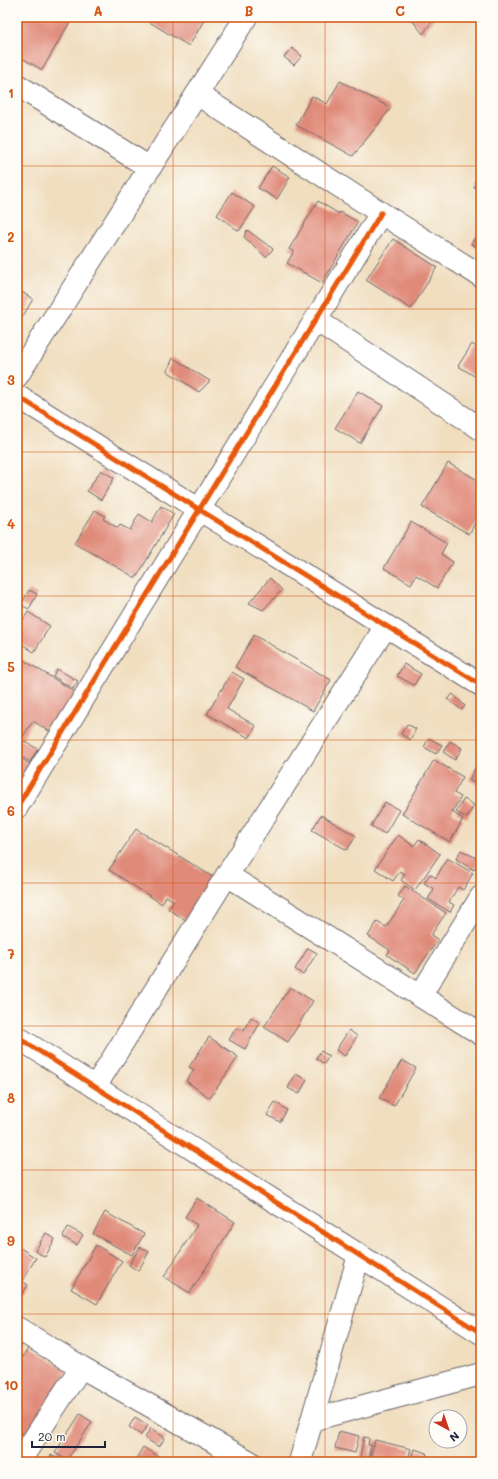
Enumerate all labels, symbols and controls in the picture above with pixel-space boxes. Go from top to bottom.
text: A [93,2,103,19]
text: B [245,2,254,19]
text: C [395,2,405,19]
text: 1 [8,84,14,101]
text: 2 [7,228,15,245]
text: 3 [7,371,15,388]
text: 4 [7,515,15,532]
text: 5 [7,658,15,675]
text: 6 [7,802,15,819]
text: 7 [7,945,15,962]
text: 8 [7,1089,15,1106]
text: 9 [7,1232,15,1249]
text: 10 [4,1376,18,1393]
north arrow [428,1409,468,1449]
scale bar [32,1423,105,1449]
text: 20 m [38,1428,66,1444]
text: N [447,1429,463,1445]

